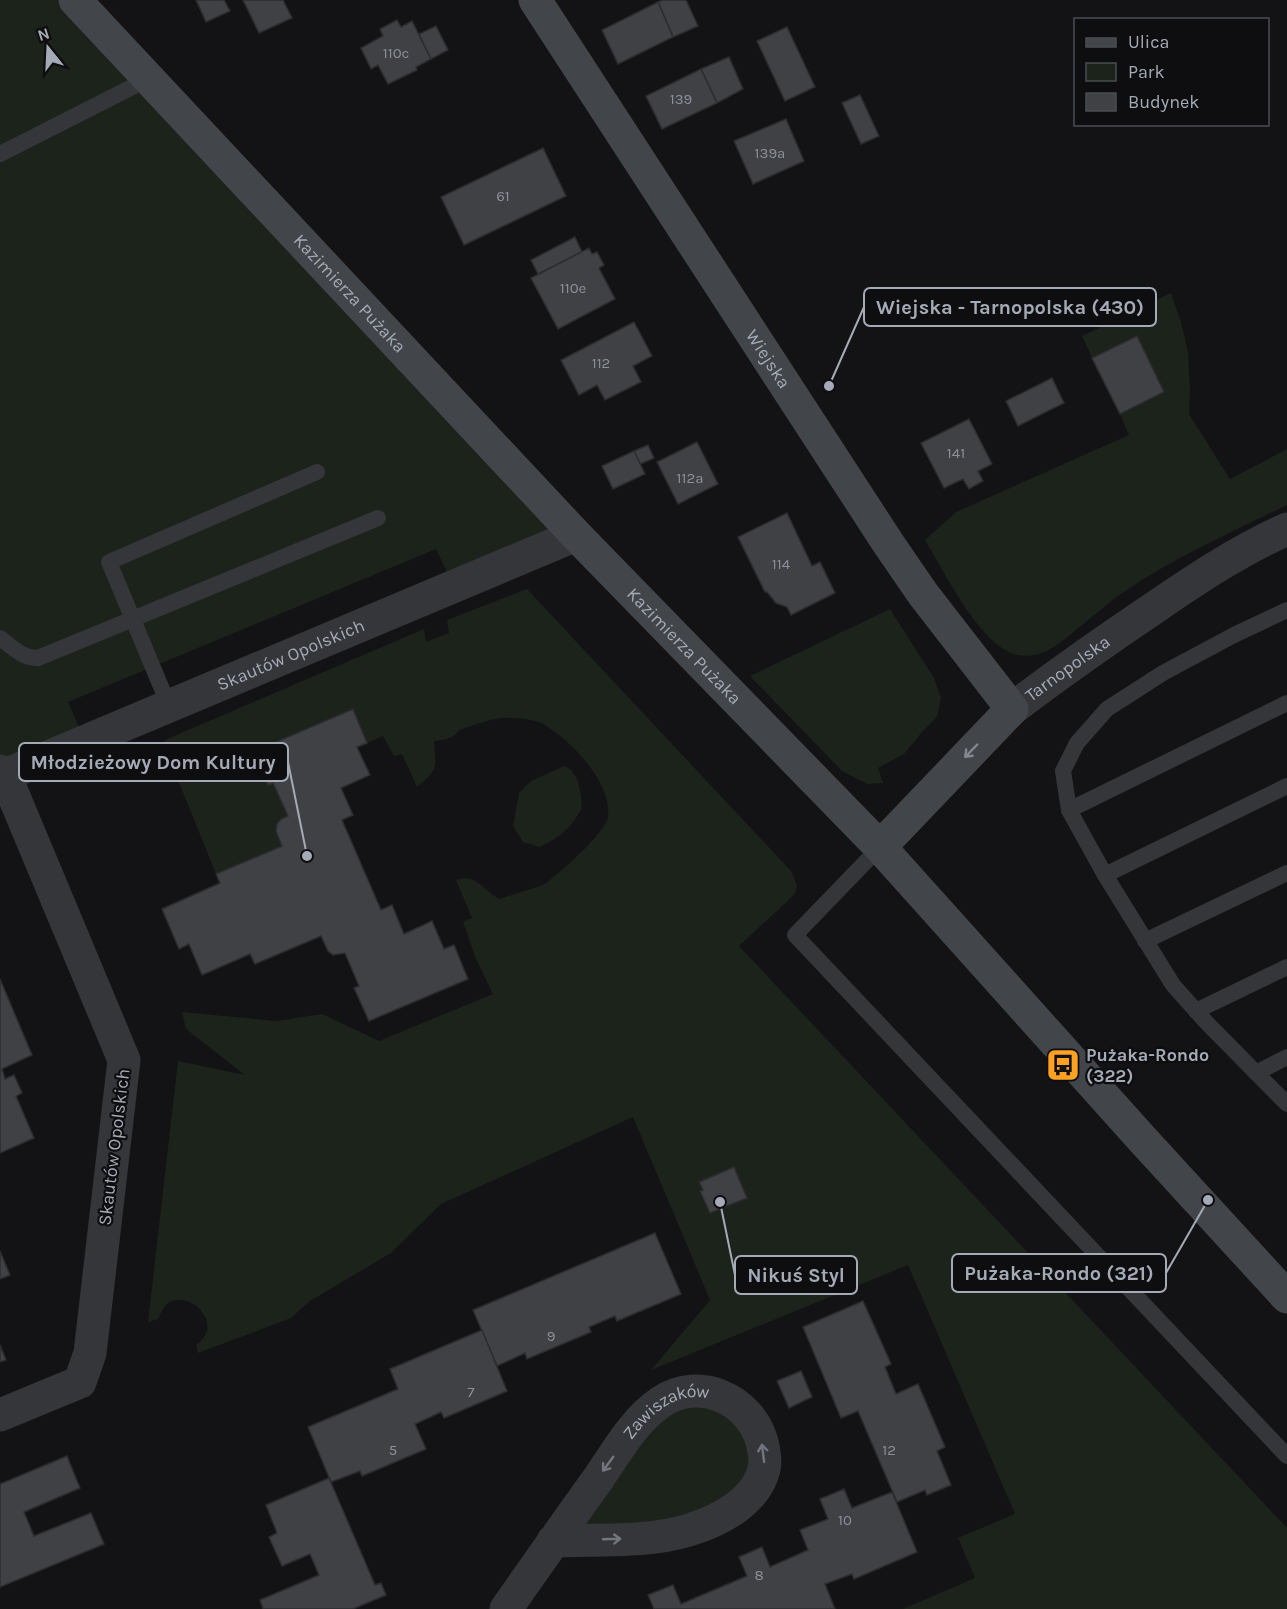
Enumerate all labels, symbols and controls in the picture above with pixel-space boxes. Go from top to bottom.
north arrow [18,18,78,78]
legend [1074,18,1269,126]
text: N [35,23,52,45]
text: Ulica [1128,31,1169,53]
house number: 110c [383,44,409,62]
text: Park [1128,61,1165,83]
house number: 139 [670,90,692,108]
text: Budynek [1128,91,1199,113]
house number: 139a [755,144,785,162]
house number: 61 [496,187,510,205]
street label: Kazimierza Pużaka [289,229,411,357]
house number: 110e [560,279,586,297]
callout: Wiejska - Tarnopolska (430) [864,288,1156,326]
text: Wiejska - Tarnopolska (430) [876,296,1144,319]
street label: Wiejska [741,325,795,392]
house number: 112 [592,354,610,372]
house number: 141 [947,444,965,462]
house number: 112a [677,469,703,487]
house number: 114 [772,555,791,573]
street label: Kazimierza Pużaka [622,583,746,709]
street label: Skautów Opolskich [214,614,368,696]
street label: Tarnopolska [1021,630,1114,706]
callout: Młodzieżowy Dom Kultury [19,743,288,781]
one-way arrow [964,744,979,759]
text: Młodzieżowy Dom Kultury [31,751,275,774]
place label: Pużaka-Rondo (322) [1086,1044,1209,1087]
bus stop icon: Pużaka-Rondo (322) [1045,1047,1081,1083]
street label: Skautów Opolskich [93,1067,135,1227]
callout: Pużaka-Rondo (321) [952,1254,1166,1292]
callout: Nikuś Styl [735,1256,857,1294]
text: Pużaka-Rondo (321) [964,1262,1154,1285]
text: Nikuś Styl [747,1264,845,1287]
house number: 9 [547,1327,555,1345]
street label: Zawiszaków [618,1380,711,1444]
house number: 7 [467,1383,475,1401]
house number: 5 [389,1441,397,1459]
house number: 12 [882,1441,896,1459]
one-way arrow [757,1443,768,1463]
one-way arrow [602,1456,614,1472]
house number: 10 [838,1511,852,1529]
one-way arrow [601,1533,621,1544]
house number: 8 [754,1566,764,1584]

